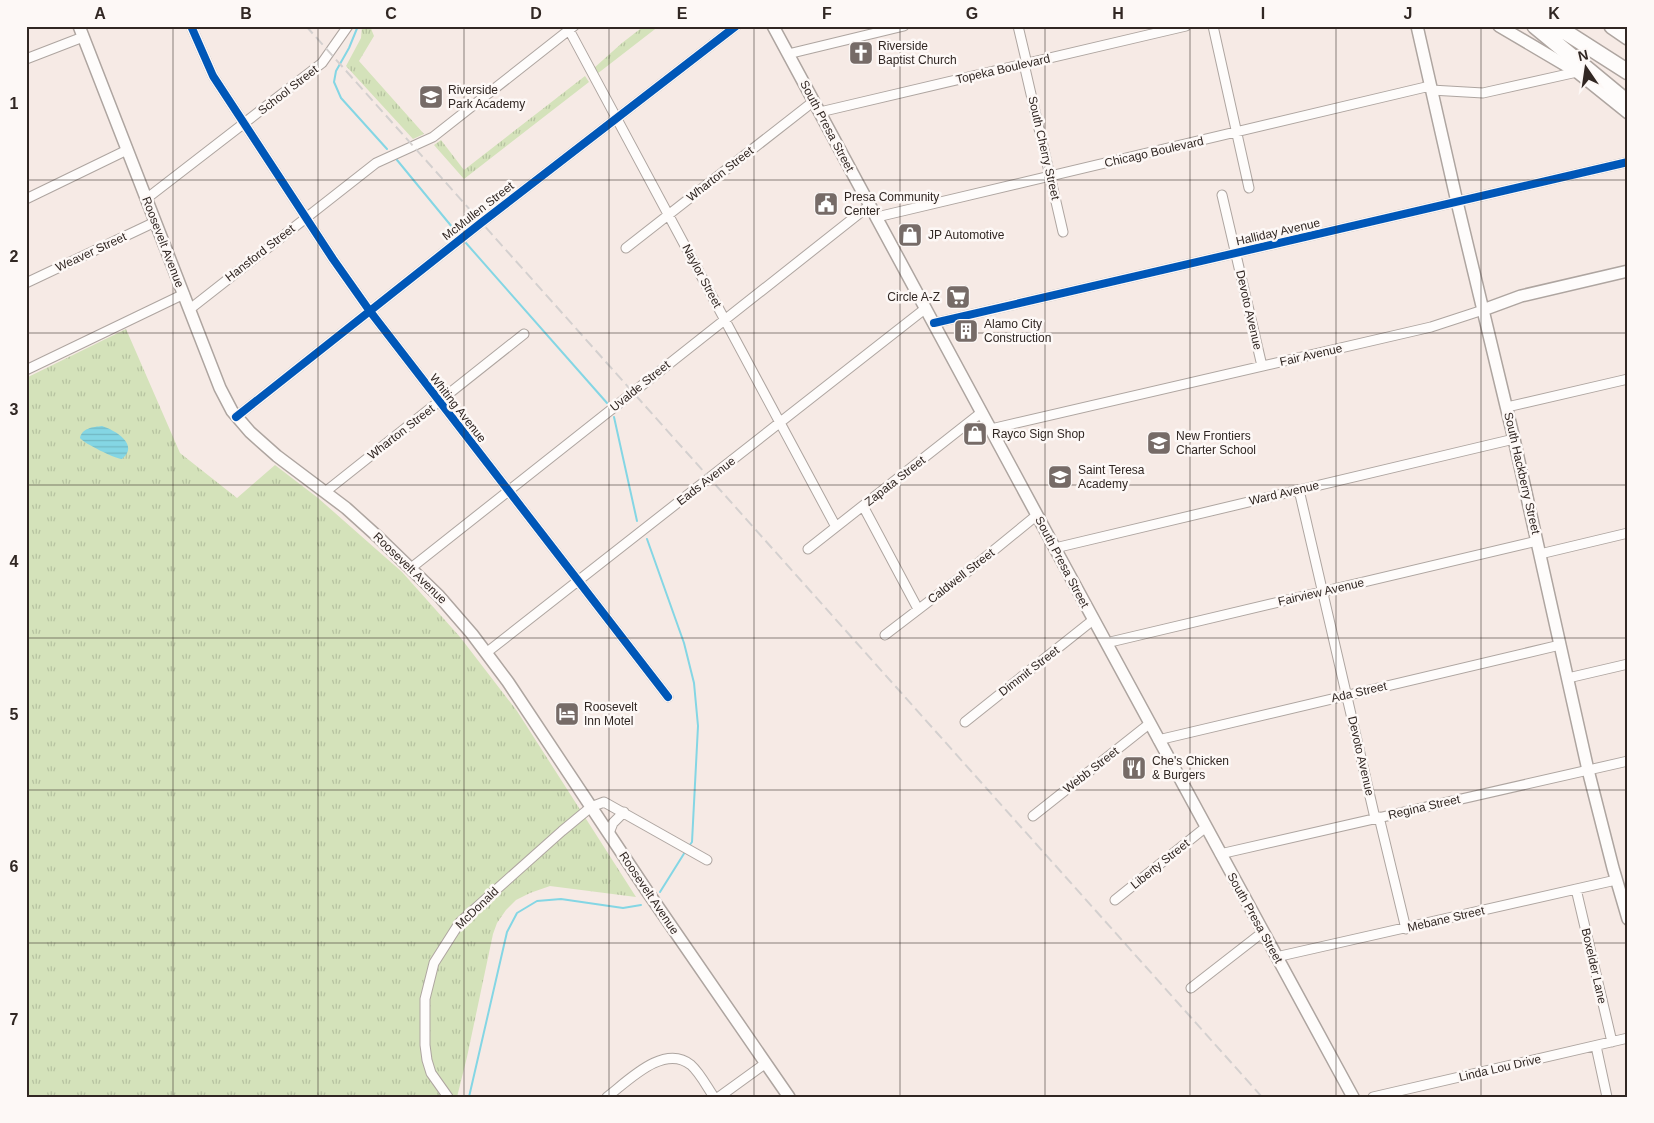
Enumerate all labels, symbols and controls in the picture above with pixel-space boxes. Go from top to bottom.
text: A [94,5,106,22]
text: B [240,5,252,22]
text: C [385,5,397,22]
text: D [530,5,542,22]
text: E [677,5,688,22]
text: F [822,5,832,22]
text: G [966,5,978,22]
text: H [1112,5,1124,22]
text: I [1261,5,1265,22]
text: J [1404,5,1412,22]
text: K [1548,5,1560,22]
place label: Riverside Baptist Church [878,39,957,67]
church icon: Riverside Baptist Church [848,40,874,66]
north arrow [1562,42,1612,92]
text: N [1576,46,1590,64]
street label: Topeka Boulevard [955,51,1051,87]
street label: School Street [255,62,321,118]
street label: South Presa Street [797,78,857,175]
place label: Riverside Park Academy [448,83,525,111]
school or university icon: Riverside Park Academy [418,84,444,110]
text: 1 [10,95,19,112]
street label: South Cherry Street [1025,95,1063,202]
street label: Chicago Boulevard [1103,134,1205,170]
street label: Wharton Street [684,143,757,204]
street label: McMullen Street [440,178,517,243]
place label: Presa Community Center [844,190,939,218]
public building icon: Presa Community Center [813,191,839,217]
street label: Roosevelt Avenue [139,194,187,290]
street label: Halliday Avenue [1235,215,1322,248]
street label: Hansford Street [223,221,298,284]
shop icon: JP Automotive [897,222,923,248]
place label: JP Automotive [928,228,1005,242]
street label: Weaver Street [53,229,129,275]
street label: Naylor Street [679,242,725,311]
text: 2 [10,248,19,265]
street label: Devoto Avenue [1233,269,1265,351]
supermarket icon: Circle A-Z [945,284,971,310]
place label: Circle A-Z [887,290,940,304]
place label: Alamo City Construction [984,317,1051,345]
building icon: Alamo City Construction [953,318,979,344]
street label: Fair Avenue [1278,341,1344,369]
street label: Uvalde Street [607,357,673,414]
street label: Whiting Avenue [427,371,489,445]
text: 3 [10,401,19,418]
street label: Wharton Street [365,401,438,462]
street label: South Hackberry Street [1501,411,1543,536]
shop icon: Rayco Sign Shop [962,421,988,447]
place label: Rayco Sign Shop [992,427,1085,441]
place label: New Frontiers Charter School [1176,429,1256,457]
school or university icon: New Frontiers Charter School [1146,430,1172,456]
street label: Zapata Street [862,453,928,509]
street label: Eads Avenue [674,454,738,508]
place label: Saint Teresa Academy [1078,463,1145,491]
school or university icon: Saint Teresa Academy [1047,464,1073,490]
street label: Ward Avenue [1248,478,1321,508]
street label: South Presa Street [1032,514,1092,611]
street label: Roosevelt Avenue [370,529,450,607]
street label: Caldwell Street [925,545,998,606]
text: 4 [10,553,19,570]
street label: Fairview Avenue [1277,575,1366,609]
street label: Dimmit Street [996,643,1062,699]
street label: Ada Street [1330,679,1389,705]
place label: Roosevelt Inn Motel [584,700,638,728]
hotel icon: Roosevelt Inn Motel [554,701,580,727]
text: 5 [10,706,19,723]
street label: Devoto Avenue [1345,715,1377,797]
street label: Webb Street [1060,744,1122,796]
place label: Che's Chicken & Burgers [1152,754,1229,782]
restaurant icon: Che's Chicken & Burgers [1121,755,1147,781]
street label: Regina Street [1387,792,1462,822]
street label: Liberty Street [1128,836,1193,892]
street label: Roosevelt Avenue [616,849,682,937]
text: 6 [10,858,19,875]
street label: South Presa Street [1224,870,1286,966]
street label: McDonald [453,884,501,932]
street label: Mebane Street [1406,903,1487,935]
street label: Boxelder Lane [1578,927,1610,1006]
text: 7 [10,1011,19,1028]
street label: Linda Lou Drive [1457,1052,1543,1084]

